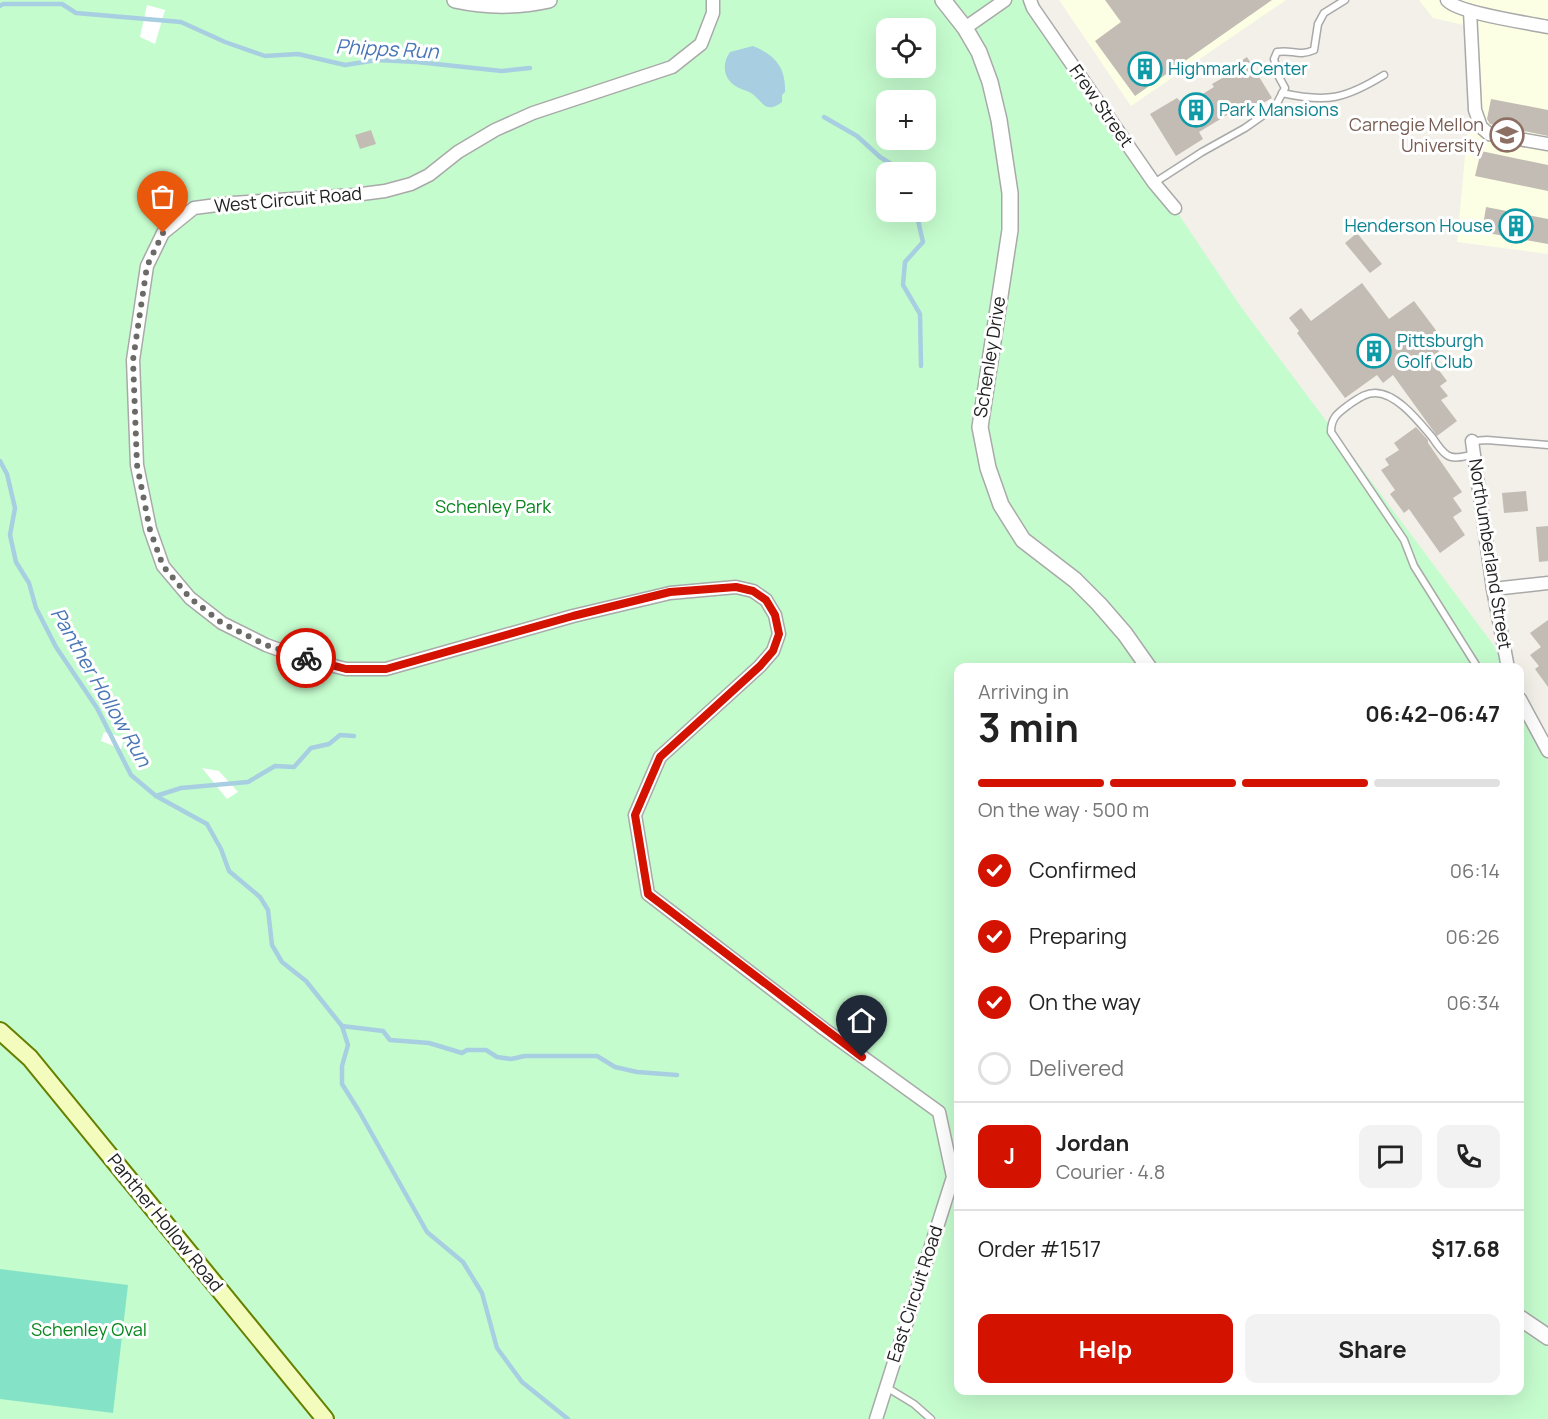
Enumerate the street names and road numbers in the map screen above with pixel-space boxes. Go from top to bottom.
street label: Frew Street [1065,59,1139,152]
street label: West Circuit Road [213,181,363,217]
street label: Schenley Drive [968,295,1010,419]
street label: Northumberland Street [1464,457,1518,651]
street label: Panther Hollow Road [103,1148,229,1297]
street label: East Circuit Road [881,1222,947,1365]

